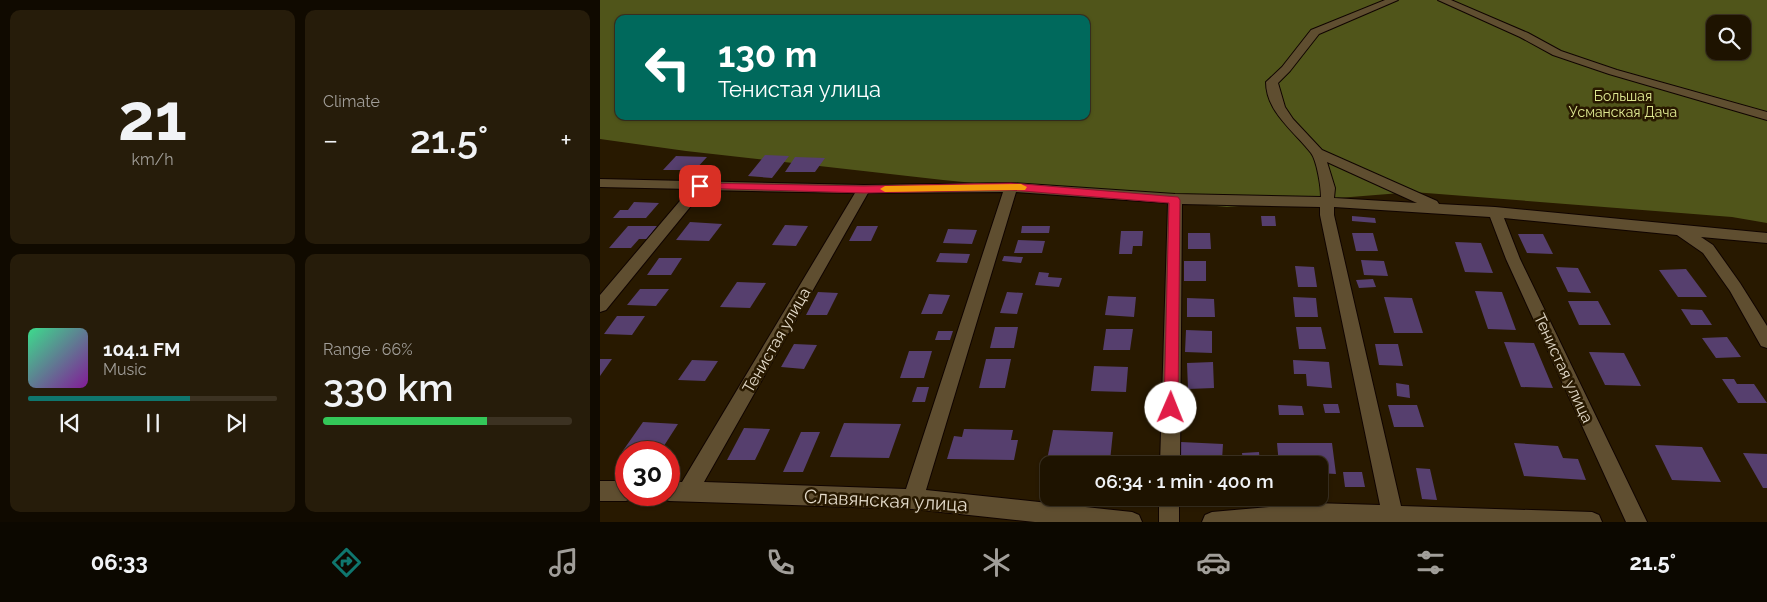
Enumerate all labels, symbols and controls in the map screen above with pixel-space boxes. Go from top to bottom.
map controls [1706,15,1751,60]
button: search [1706,15,1751,60]
text: 130 m [718,34,817,75]
icon: left [635,35,700,100]
text: Тенистая улица [718,76,881,102]
text: 21 [118,79,187,155]
park label: Большая Усманская Дача [1569,88,1677,120]
text: Climate [323,92,380,111]
text: 21.5° [410,117,488,162]
text: − [323,124,338,157]
text: + [560,124,572,157]
text: km/h [131,150,174,169]
pin [679,165,721,207]
icon: arrive [686,172,714,200]
street label: Тенистая улица [739,284,814,396]
street label: Тенистая улица [1530,311,1597,426]
text: 104.1 FM [103,338,180,360]
text: Range · 66% [323,340,413,359]
text: Music [103,360,147,379]
text: 330 km [323,365,454,410]
position arrow [1144,381,1196,433]
icon: previous [56,409,84,437]
icon: pause [139,409,167,437]
icon: next [222,409,250,437]
speed limit sign: 30 [615,441,680,506]
text: 06:34 · 1 min · 400 m [1095,470,1274,492]
street label: Славянская улица [804,485,968,515]
icon: directions [329,545,364,580]
icon: music [546,545,581,580]
icon: phone [763,545,798,580]
icon: climate [979,545,1014,580]
icon: car [1196,545,1231,580]
icon: filters [1413,545,1448,580]
text: 06:33 [91,549,148,575]
text: 21.5° [1629,549,1676,575]

